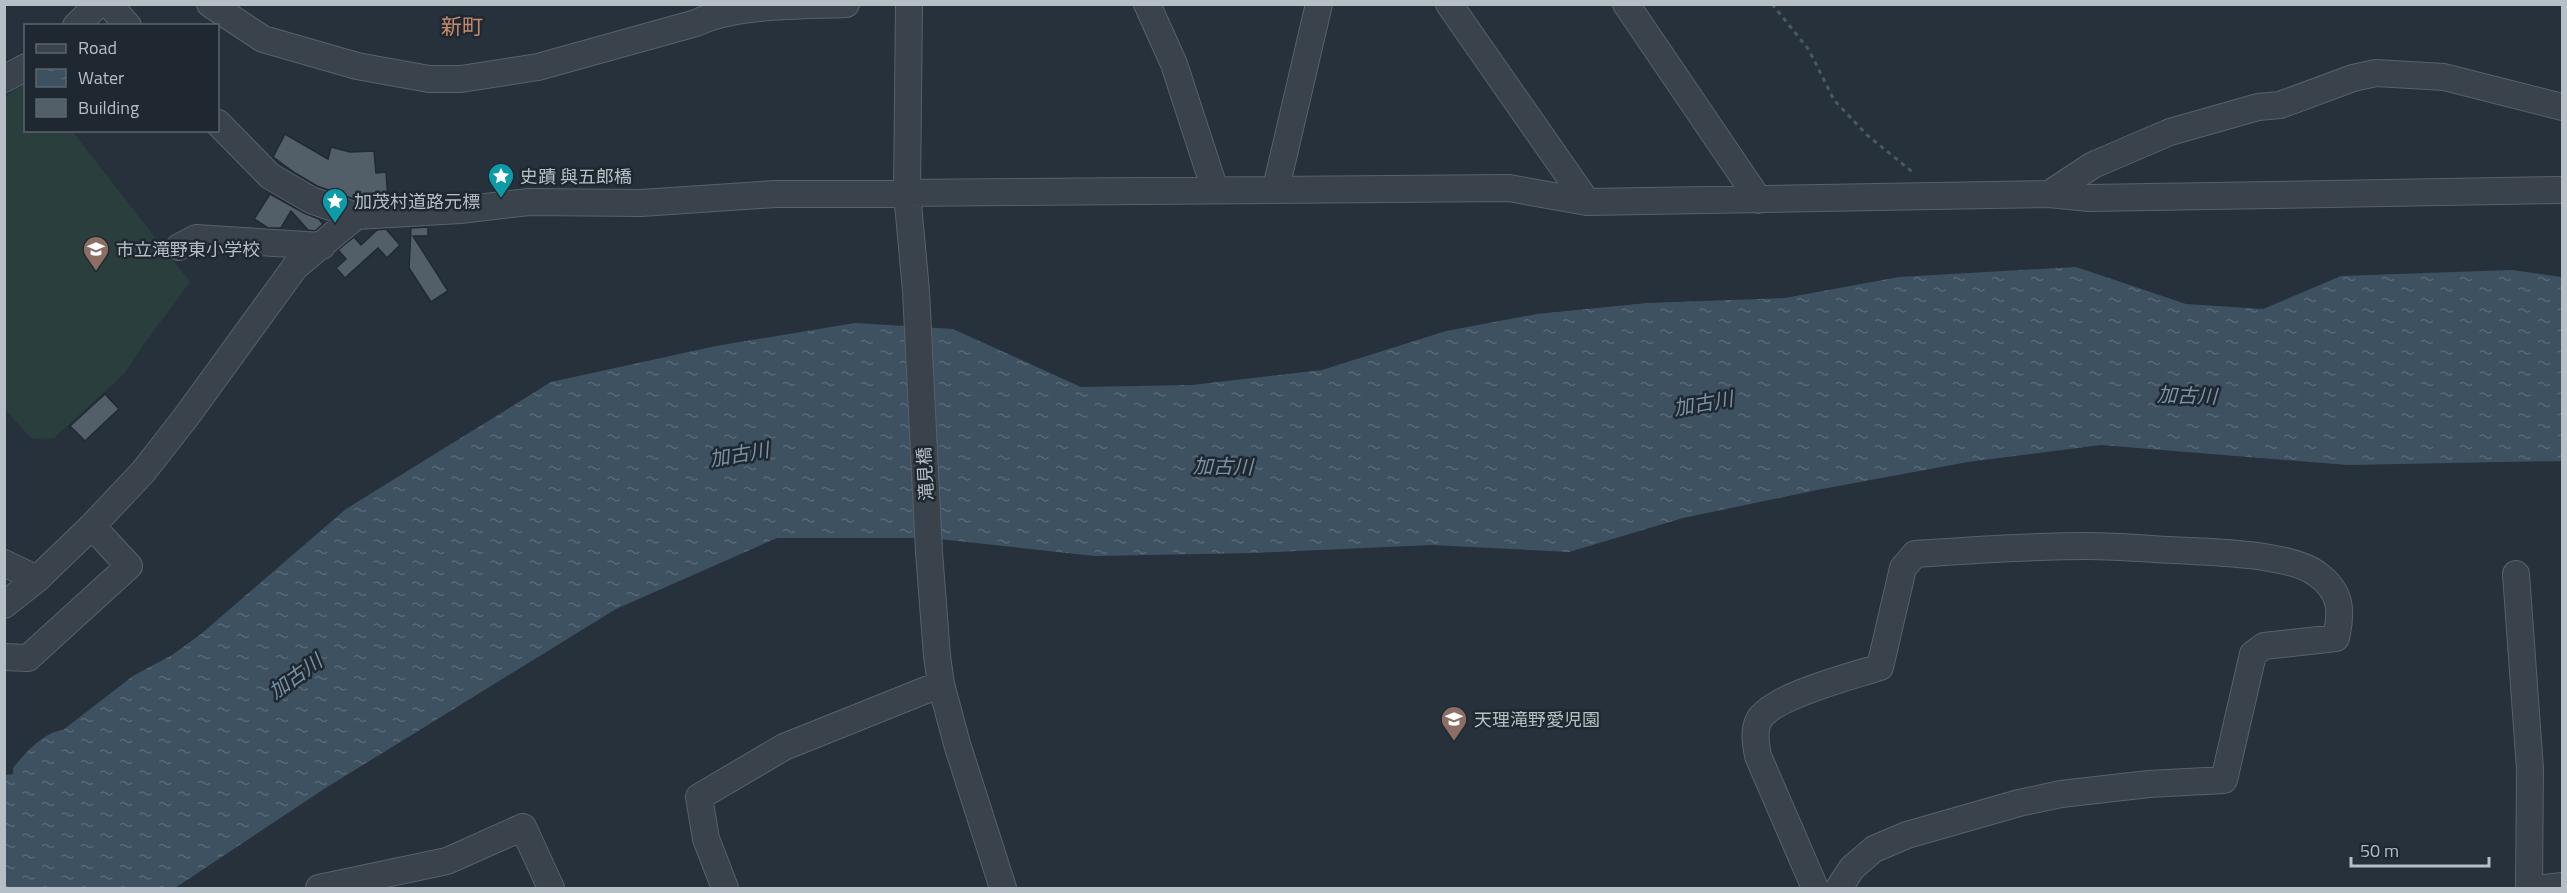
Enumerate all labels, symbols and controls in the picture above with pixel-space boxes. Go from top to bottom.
district label: 新町 [441,10,483,42]
legend [24,24,219,132]
text: Road [78,34,117,61]
text: Water [78,64,124,91]
text: Building [78,94,139,121]
place icon: 史蹟 與五郎橋 [486,161,516,199]
place label: 史蹟 與五郎橋 [520,163,632,190]
place icon: 加茂村道路元標 [320,186,350,224]
place label: 加茂村道路元標 [354,188,480,215]
school or university icon: 市立滝野東小学校 [81,234,111,272]
place label: 市立滝野東小学校 [116,236,260,263]
water label: 加古川 [2156,378,2220,412]
water label: 加古川 [1671,382,1737,423]
water label: 加古川 [707,433,773,474]
street label: 滝見橋 [910,446,940,502]
water label: 加古川 [1193,450,1255,482]
water label: 加古川 [262,645,330,706]
school or university icon: 天理滝野愛児園 [1439,704,1469,742]
place label: 天理滝野愛児園 [1474,706,1600,733]
scale bar [2351,830,2489,868]
text: 50 m [2360,837,2399,864]

